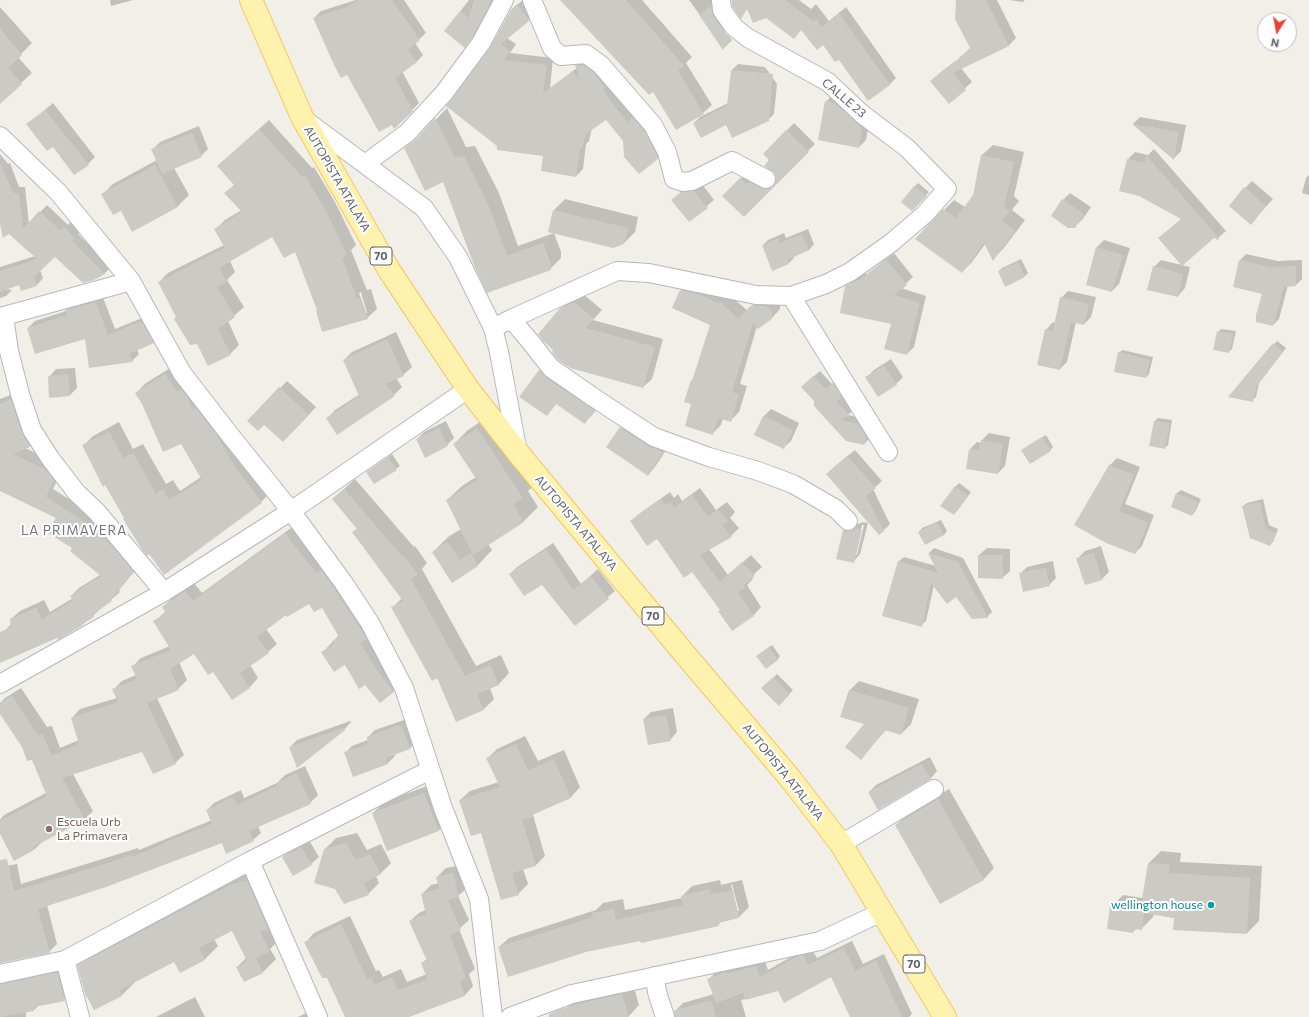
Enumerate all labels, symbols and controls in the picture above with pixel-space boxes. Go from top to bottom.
north arrow [1257,12,1297,52]
text: N [1270,36,1280,50]
street label: CALLE 23 [819,75,869,121]
street label: AUTOPISTA ATALAYA [301,123,373,235]
road number: 70 [370,247,392,265]
street label: AUTOPISTA ATALAYA [532,472,620,574]
district label: LA PRIMAVERA [21,523,127,539]
road number: 70 [642,607,664,625]
street label: AUTOPISTA ATALAYA [740,721,826,823]
place label: Escuela Urb La Primavera [57,815,128,843]
marker: Escuela Urb La Primavera [44,824,54,834]
place label: wellington house [1111,898,1203,912]
marker: wellington house [1206,900,1216,910]
road number: 70 [903,955,925,973]

